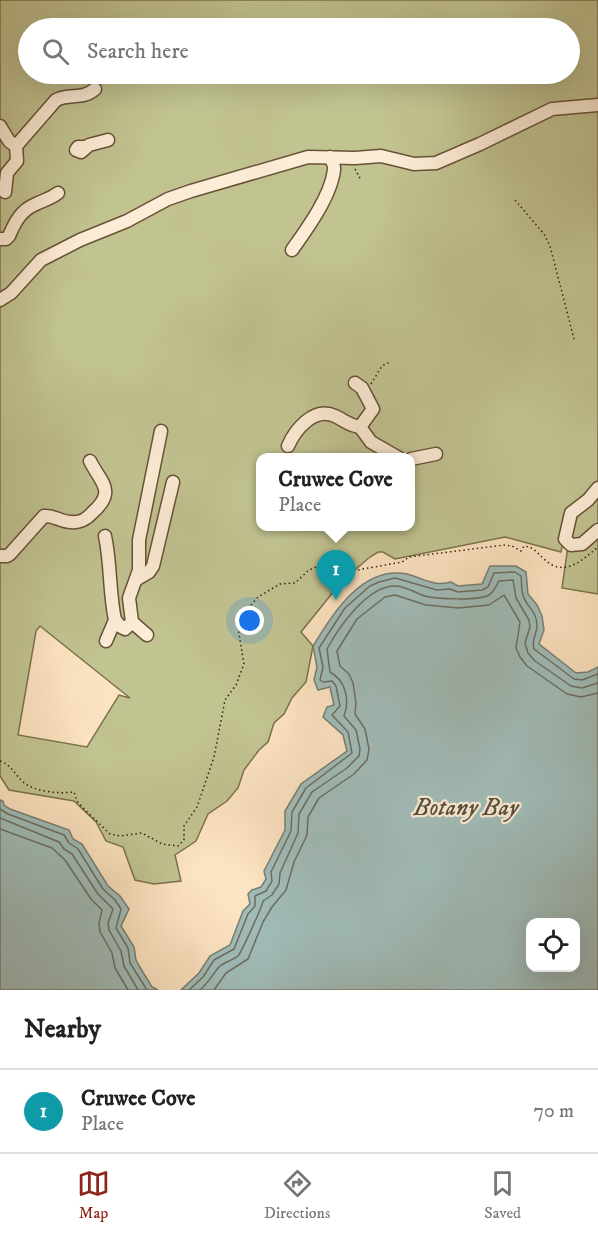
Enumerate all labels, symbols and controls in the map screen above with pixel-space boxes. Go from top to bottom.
search box [18,18,580,84]
icon: search [39,35,72,68]
text: Search here [87,38,189,65]
popup [256,453,415,531]
text: Cruwee Cove [278,466,393,493]
text: Place [278,493,321,518]
pin: 1 [316,550,356,600]
your location [235,606,264,635]
water label: Botany Bay [413,793,520,823]
map controls [526,918,580,972]
button: locate [526,918,580,972]
text: Nearby [24,1013,101,1046]
text: Cruwee Cove [81,1085,195,1112]
text: 1 [40,1099,47,1124]
text: 70 m [533,1099,574,1124]
text: Place [81,1112,124,1137]
tab: Map [77,1167,110,1223]
tab: Directions [264,1167,330,1223]
tab: Saved [484,1167,521,1223]

